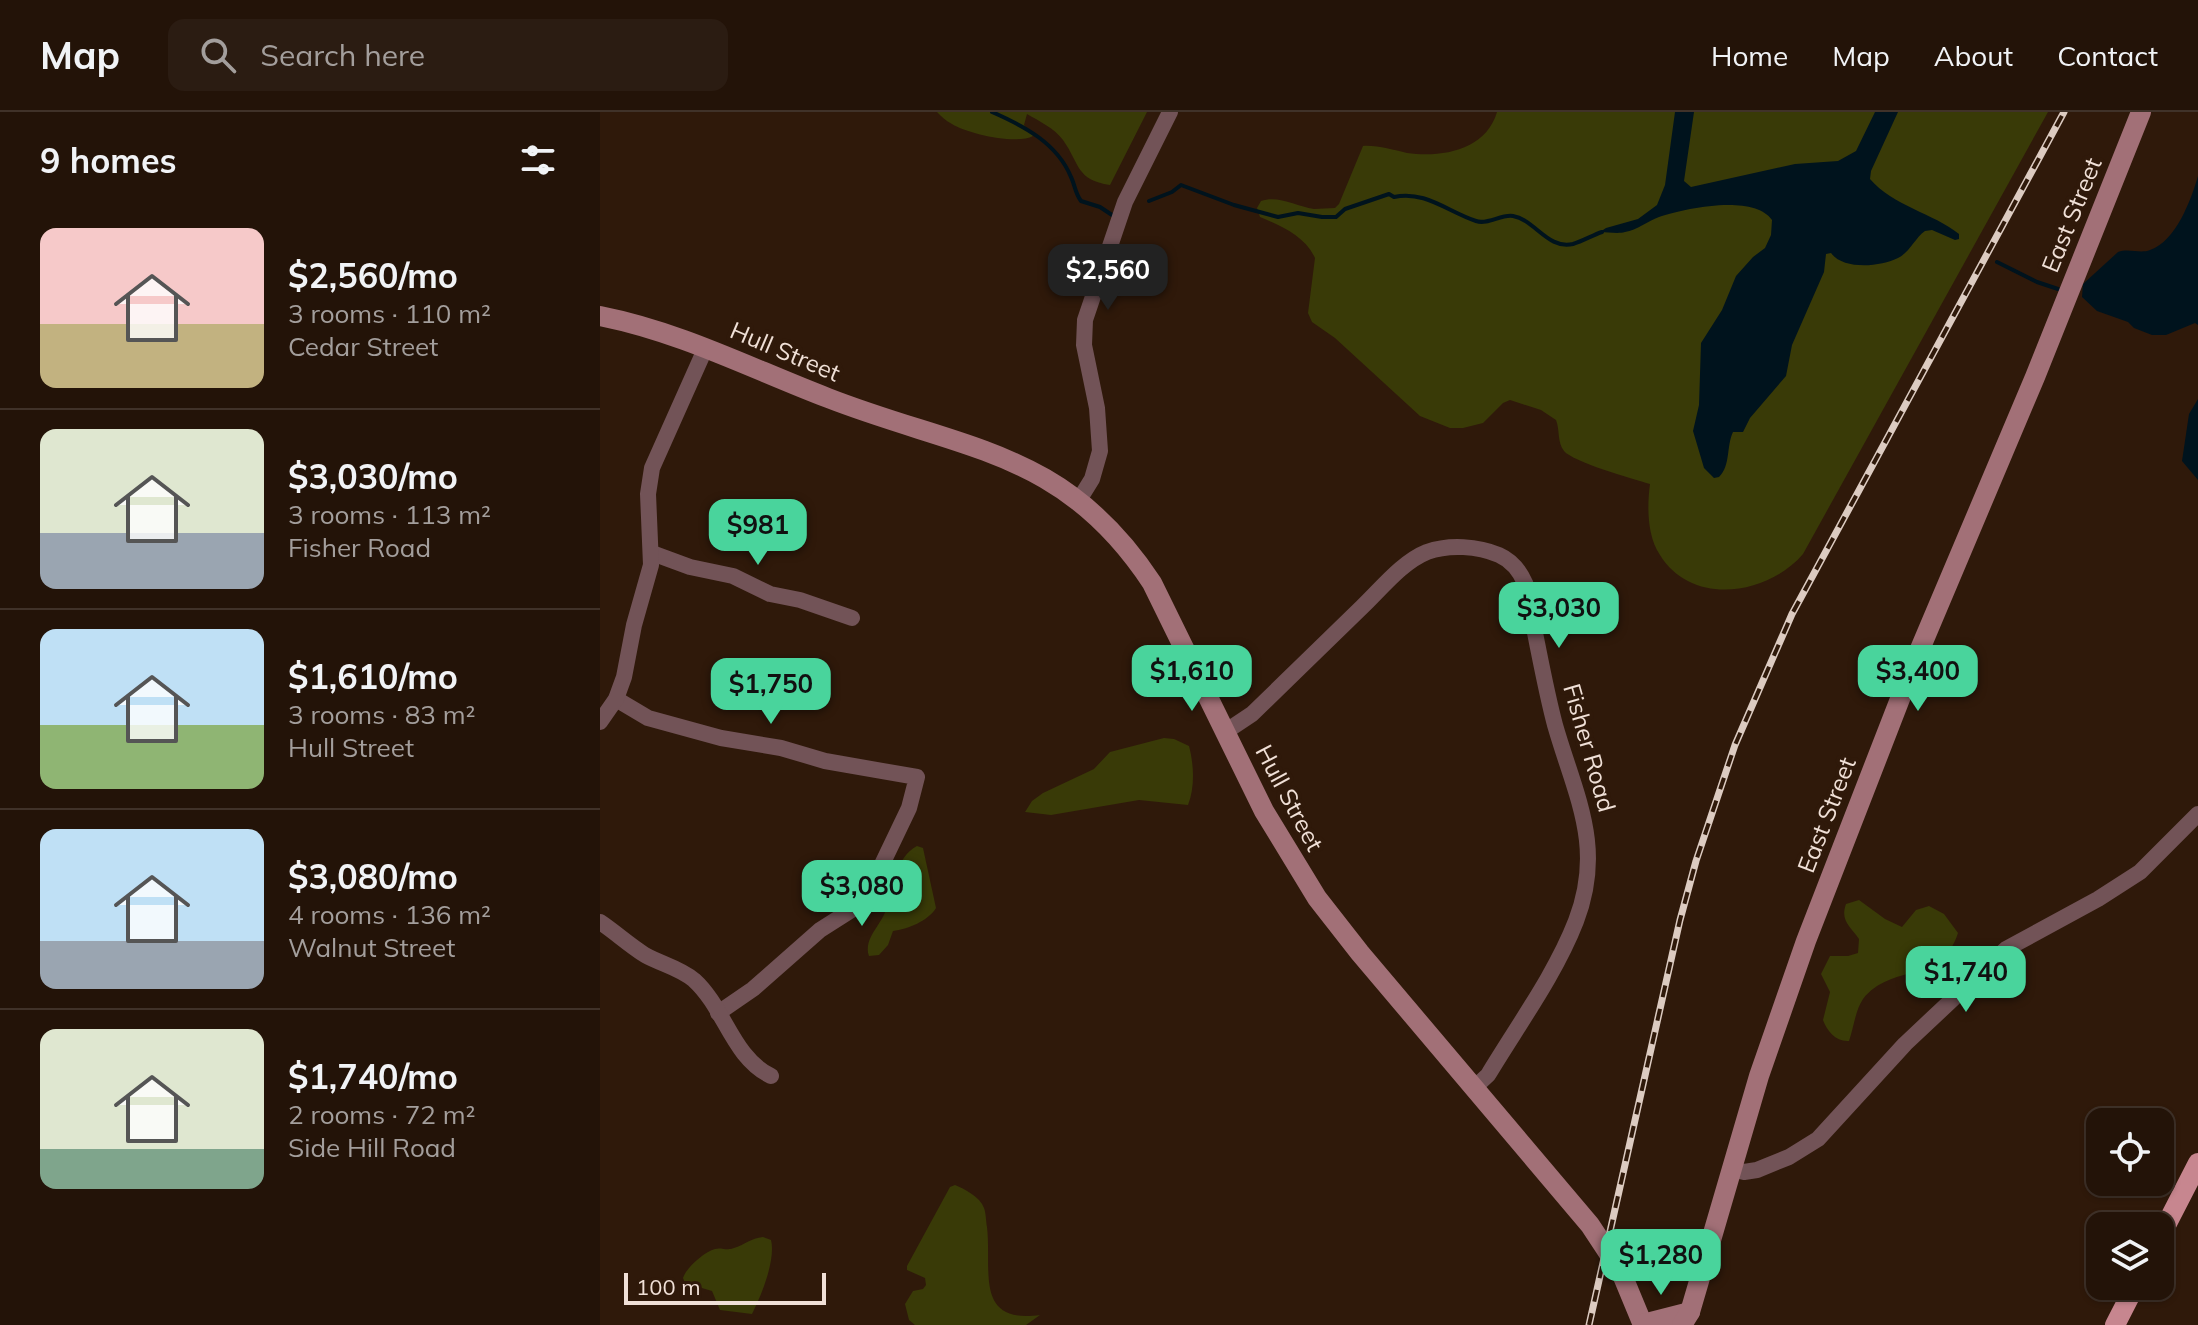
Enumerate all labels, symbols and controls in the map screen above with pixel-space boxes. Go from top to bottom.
search box [168,19,728,91]
text: Map [40,31,120,79]
icon: search [196,33,240,77]
text: Search here [260,36,425,74]
text: Home [1711,38,1788,73]
text: Map [1832,38,1890,73]
text: About [1934,38,2013,73]
text: Contact [2057,38,2158,73]
icon: filters [516,138,560,182]
text: 9 homes [40,139,177,182]
street label: East Street [2034,153,2108,276]
pin: $2,560 [1043,244,1173,312]
text: $2,560 [1066,253,1150,286]
text: $2,560/mo [288,254,458,297]
icon: home [104,260,200,356]
text: 3 rooms · 110 m² [288,297,491,330]
street label: Hull Street [726,315,845,388]
text: Cedar Street [288,330,438,363]
text: $3,030/mo [288,455,458,498]
icon: home [104,461,200,557]
text: 3 rooms · 113 m² [288,498,491,531]
pin: $981 [711,499,805,567]
text: $981 [727,508,789,541]
text: Fisher Road [288,531,431,564]
pin: $3,030 [1494,582,1624,650]
text: $3,030 [1517,591,1601,624]
pin: $1,610 [1127,645,1257,713]
pin: $3,400 [1853,645,1983,713]
text: $1,610 [1150,654,1234,687]
text: $3,400 [1876,654,1960,687]
text: $1,610/mo [288,655,458,698]
pin: $1,750 [706,658,836,726]
icon: home [104,661,200,757]
text: $1,750 [729,667,813,700]
street label: Fisher Road [1557,680,1623,815]
text: 3 rooms · 83 m² [288,698,475,731]
text: Hull Street [288,731,414,764]
street label: Hull Street [1249,739,1330,856]
street label: East Street [1790,753,1862,877]
text: $3,080/mo [288,855,458,898]
pin: $3,080 [797,860,927,928]
icon: home [104,861,200,957]
text: $3,080 [820,869,904,902]
text: 4 rooms · 136 m² [288,898,491,931]
text: Walnut Street [288,931,455,964]
pin: $1,740 [1901,946,2031,1014]
text: $1,740 [1924,955,2008,988]
text: $1,740/mo [288,1055,458,1098]
icon: home [104,1061,200,1157]
text: 2 rooms · 72 m² [288,1098,475,1131]
map controls [2086,1108,2174,1300]
button: locate [2086,1108,2174,1196]
text: Side Hill Road [288,1131,456,1164]
button: layers [2086,1212,2174,1300]
pin: $1,280 [1596,1229,1726,1297]
text: $1,280 [1619,1238,1703,1271]
scale bar [624,1269,826,1305]
text: 100 m [636,1273,701,1301]

